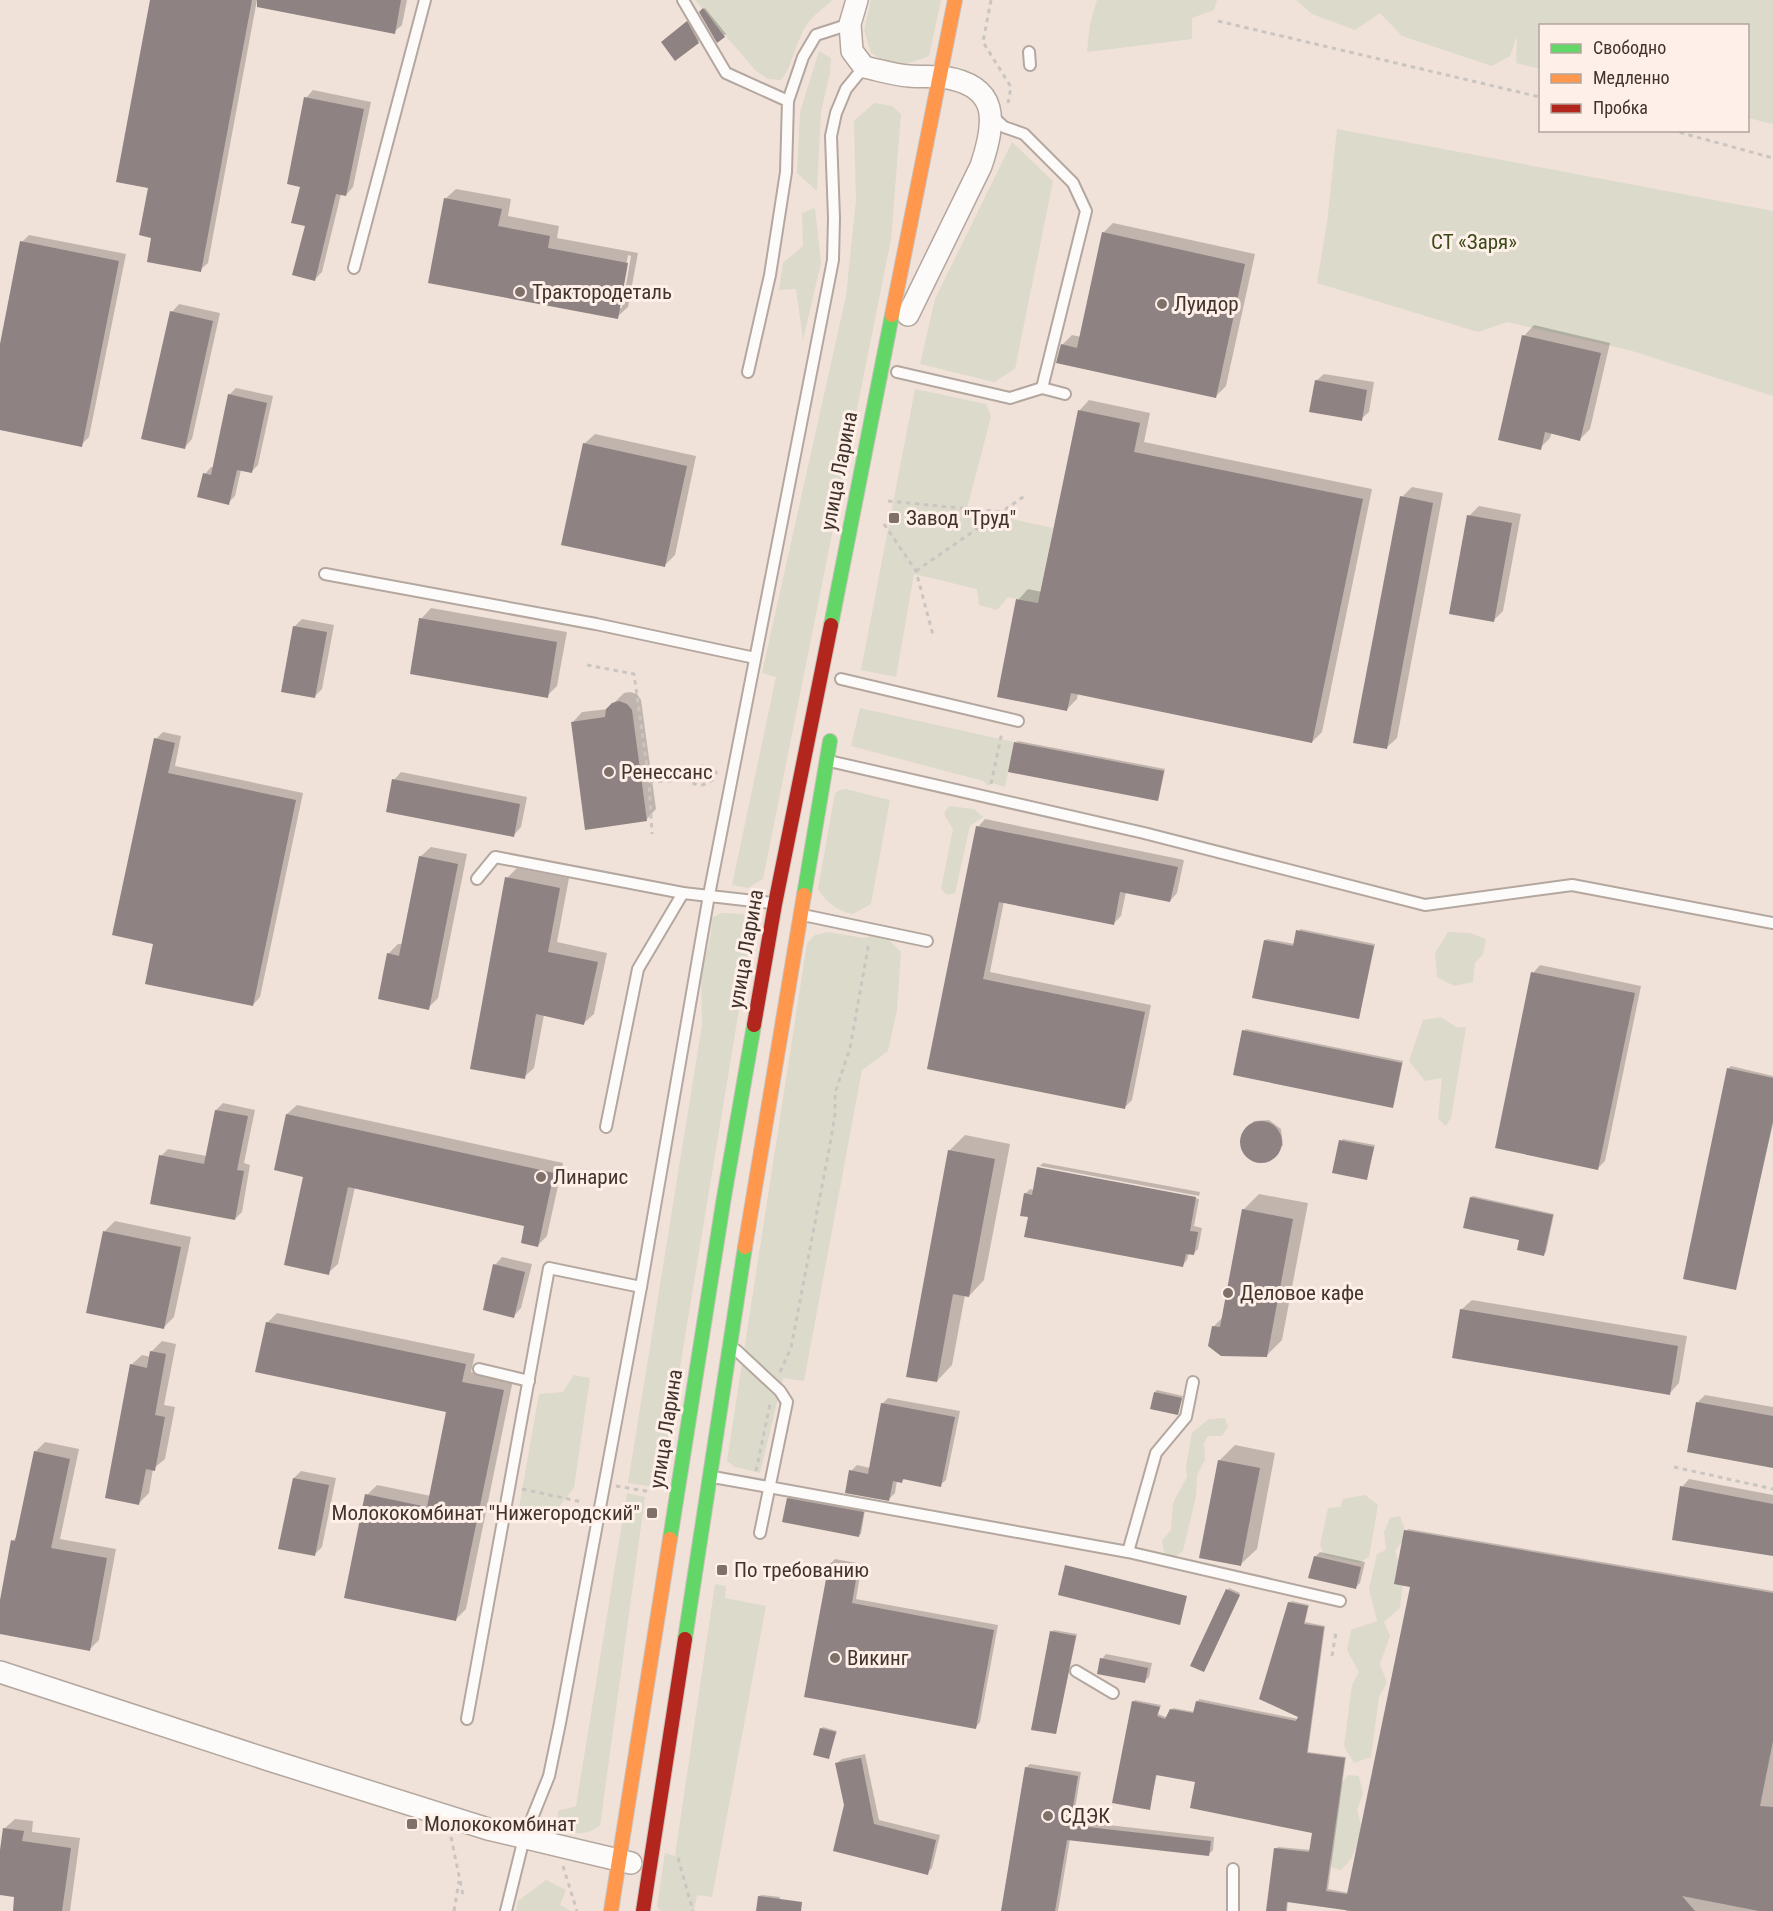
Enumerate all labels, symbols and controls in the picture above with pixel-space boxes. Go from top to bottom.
legend [1539,24,1749,132]
text: Свободно [1593,37,1666,58]
text: Медленно [1593,67,1670,88]
text: Пробка [1593,97,1648,118]
park label: СТ «Заря» [1431,230,1517,254]
place label: Трактородеталь [532,280,672,304]
marker: Трактородеталь [513,285,527,299]
place label: Луидор [1174,292,1239,316]
marker: Луидор [1155,297,1169,311]
street label: улица Ларина [816,410,862,532]
place label: Завод "Труд" [906,506,1016,530]
marker: Завод "Труд" [887,511,901,525]
place label: Ренессанс [621,760,713,784]
marker: Ренессанс [602,765,616,779]
street label: улица Ларина [724,888,768,1010]
place label: Линарис [553,1165,628,1189]
marker: Линарис [534,1170,548,1184]
place label: Деловое кафе [1240,1281,1364,1305]
marker: Деловое кафе [1221,1286,1235,1300]
street label: улица Ларина [645,1368,687,1490]
place label: Молококомбинат "Нижегородский" [332,1501,640,1525]
marker: Молококомбинат "Нижегородский" [645,1506,659,1520]
place label: По требованию [734,1558,869,1582]
marker: По требованию [715,1563,729,1577]
place label: Викинг [847,1646,909,1670]
marker: Викинг [828,1651,842,1665]
place label: СДЭК [1060,1804,1110,1828]
marker: СДЭК [1041,1809,1055,1823]
place label: Молококомбинат [424,1812,576,1836]
marker: Молококомбинат [405,1817,419,1831]

